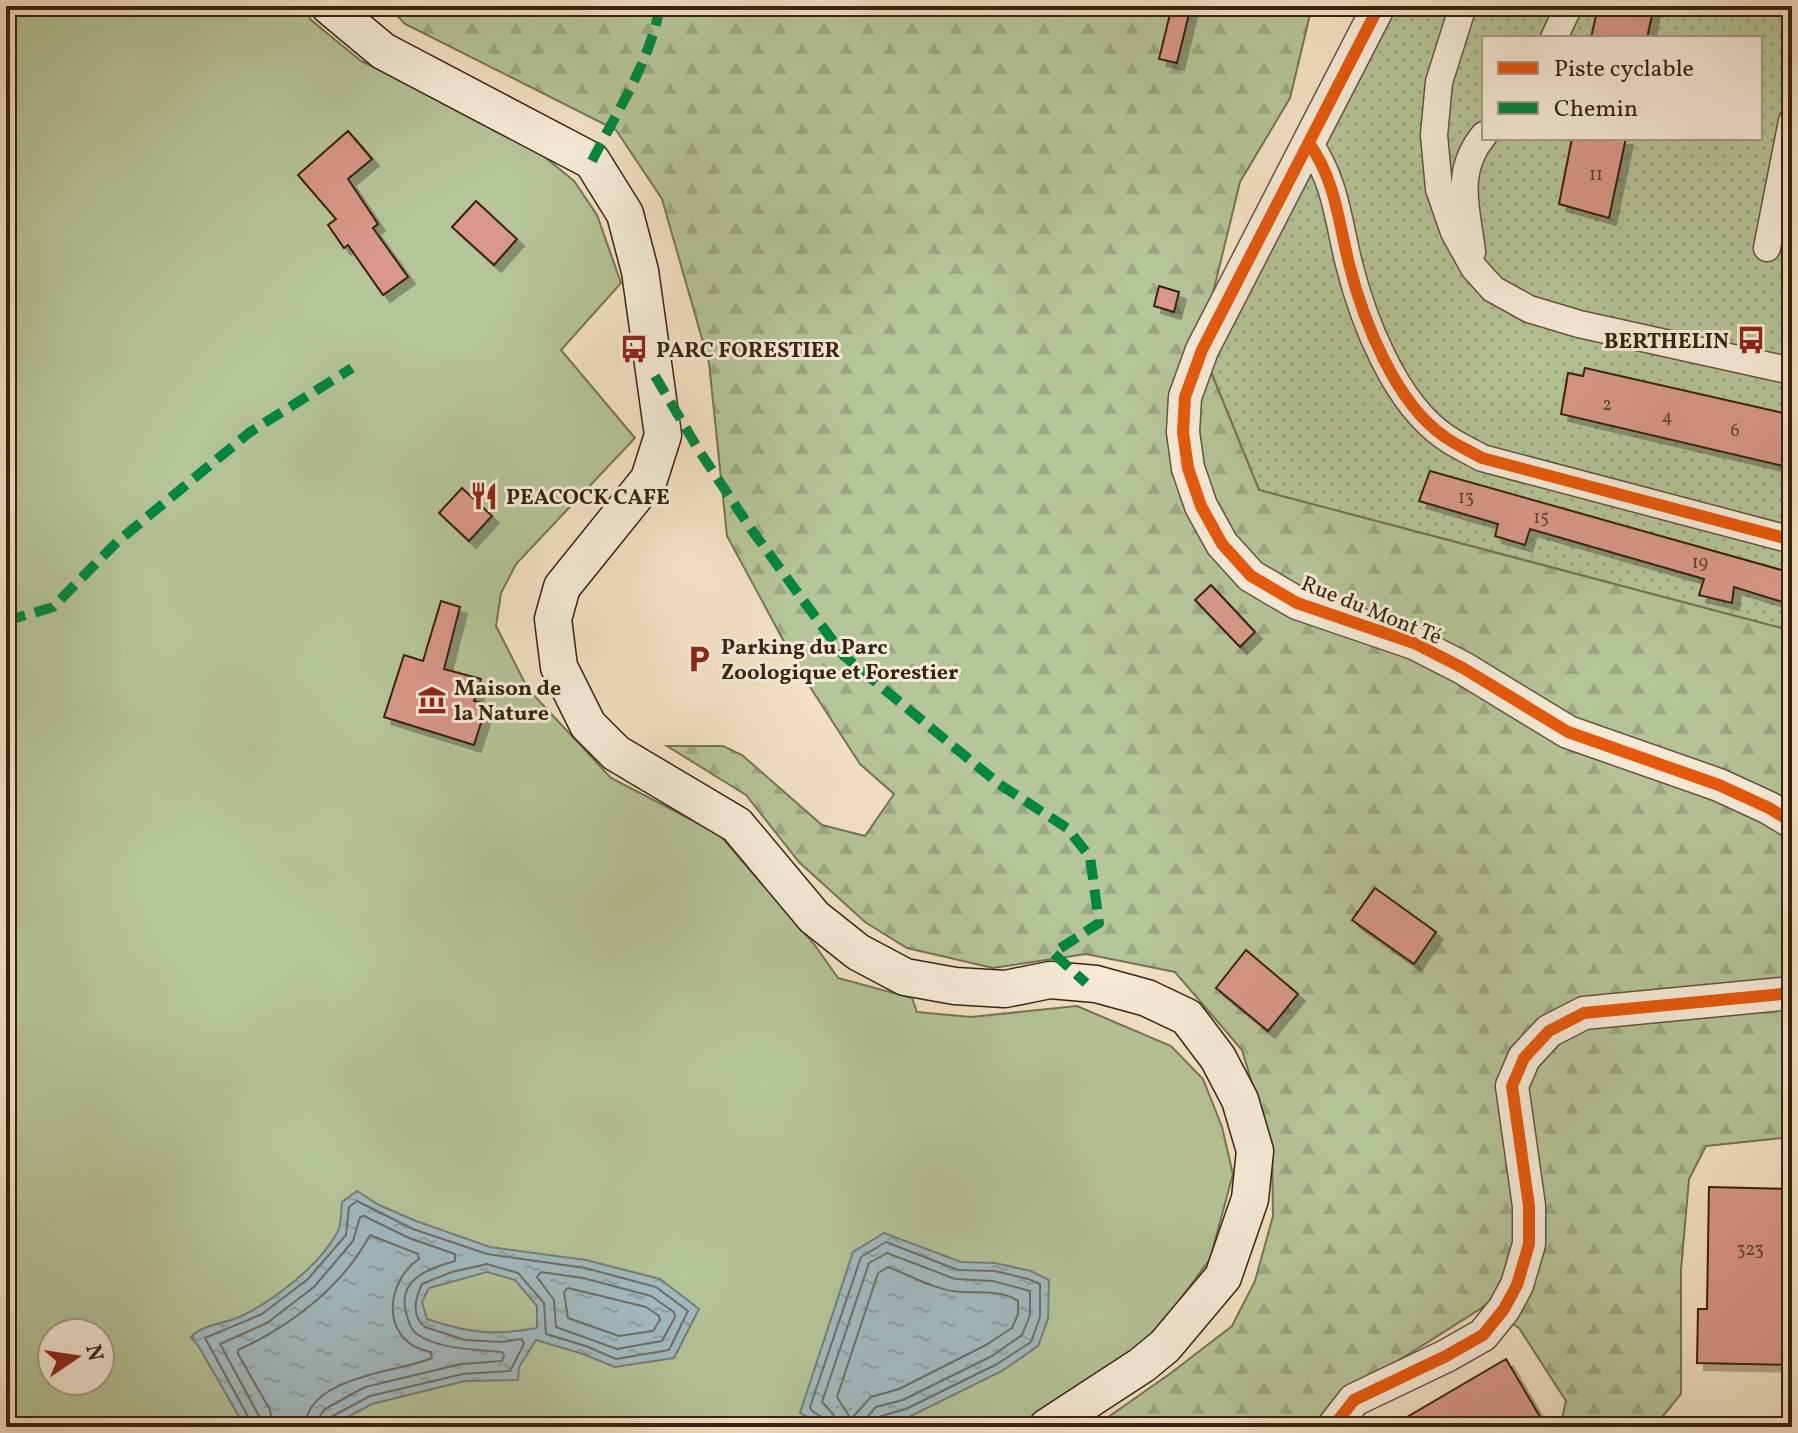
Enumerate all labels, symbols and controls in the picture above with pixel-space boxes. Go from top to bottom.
legend [1482,36,1762,140]
text: Piste cyclable [1554,53,1694,87]
text: Chemin [1554,93,1638,127]
house number: 11 [1589,163,1603,188]
bus stop icon: BERTHELIN [1736,325,1766,355]
place label: BERTHELIN [1604,327,1729,358]
bus stop icon: PARC FORESTIER [619,334,649,364]
place label: PARC FORESTIER [656,336,841,367]
house number: 2 [1602,393,1612,418]
house number: 4 [1662,405,1672,430]
house number: 6 [1730,419,1740,444]
restaurant icon: PEACOCK CAFE [469,481,499,511]
place label: PEACOCK CAFE [506,483,670,514]
house number: 13 [1458,486,1474,511]
house number: 15 [1533,506,1549,531]
house number: 19 [1692,551,1708,576]
street label: Rue du Mont Té [1296,569,1446,654]
place label: Parking du Parc Zoologique et Forestier [721,633,959,689]
parking icon: Parking du Parc Zoologique et Forestier [684,644,714,674]
place label: Maison de la Nature [454,674,561,730]
museum icon: Maison de la Nature [417,685,447,715]
house number: 323 [1736,1238,1764,1263]
north arrow [36,1317,116,1397]
text: N [76,1342,110,1364]

